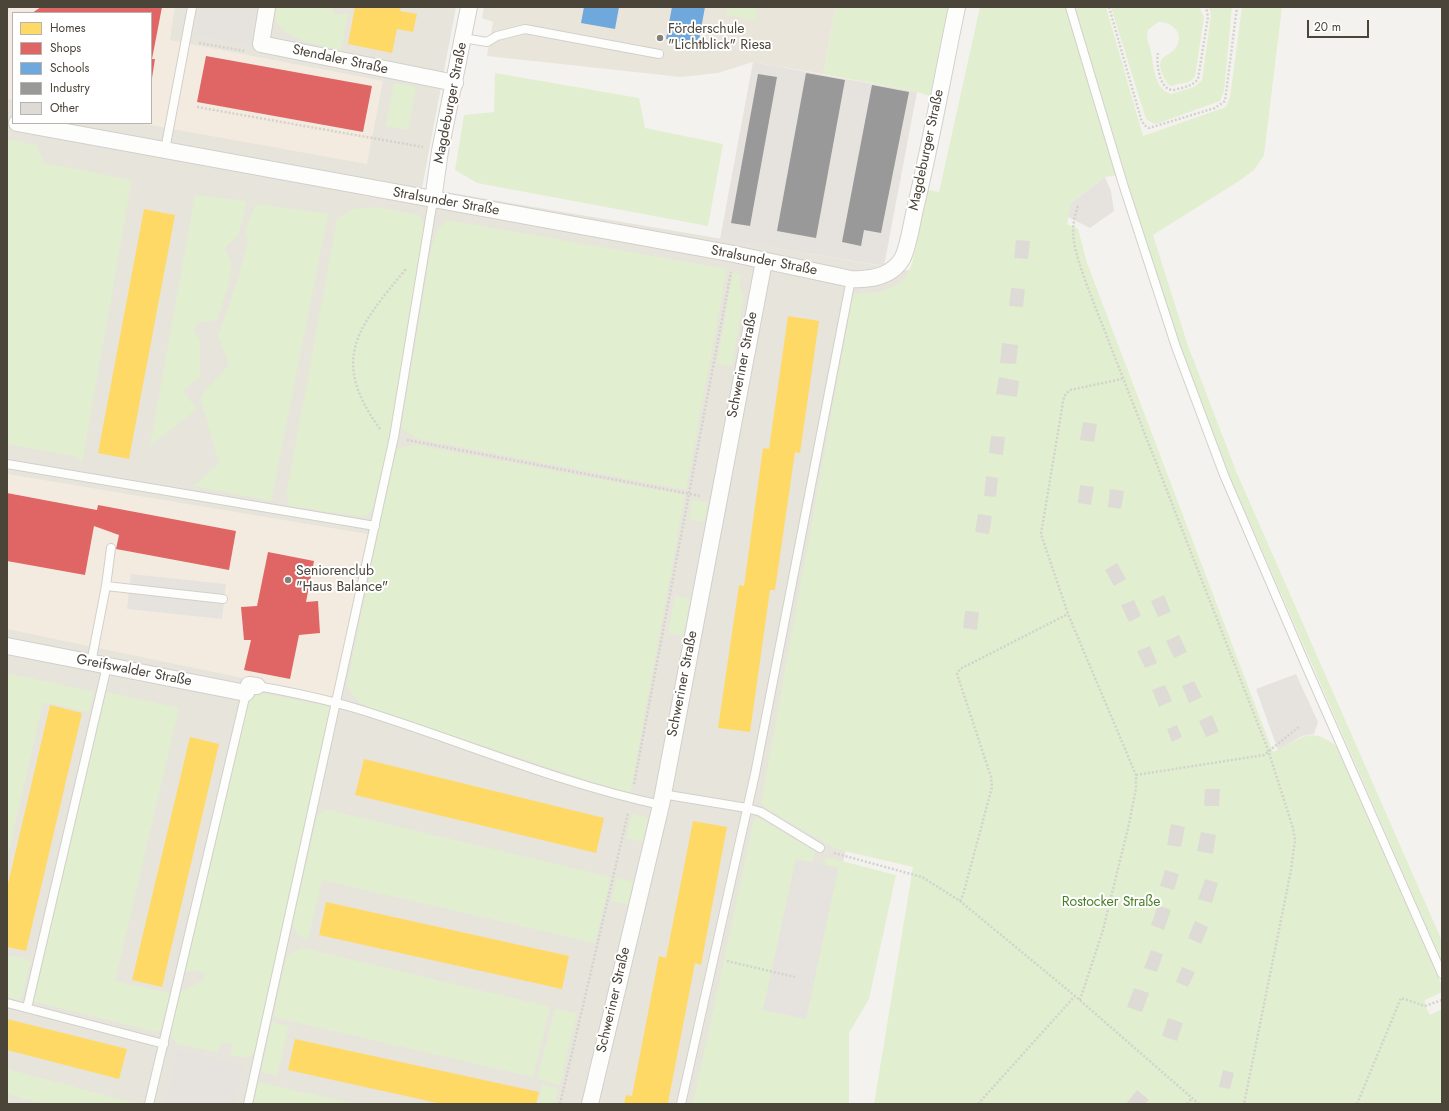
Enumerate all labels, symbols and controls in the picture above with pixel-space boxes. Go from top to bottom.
legend [12,12,152,124]
scale bar [1309,12,1371,38]
text: 20 m [1314,18,1341,36]
text: Homes [50,19,86,37]
place label: Förderschule "Lichtblick" Riesa [668,22,771,54]
marker: Förderschule "Lichtblick" Riesa [655,33,665,43]
text: Shops [50,39,81,57]
street label: Magdeburger Straße [431,41,471,165]
street label: Stendaler Straße [291,42,389,78]
text: Schools [50,59,89,77]
text: Industry [50,79,90,97]
street label: Magdeburger Straße [906,88,948,212]
text: Other [50,99,79,117]
street label: Stralsunder Straße [391,184,501,220]
street label: Stralsunder Straße [709,242,819,280]
street label: Schweriner Straße [724,310,762,420]
place label: Seniorenclub "Haus Balance" [296,564,388,596]
marker: Seniorenclub "Haus Balance" [283,575,293,585]
street label: Schweriner Straße [664,629,702,739]
street label: Greifswalder Straße [75,652,193,690]
park label: Rostocker Straße [1062,895,1160,911]
street label: Schweriner Straße [594,946,634,1054]

